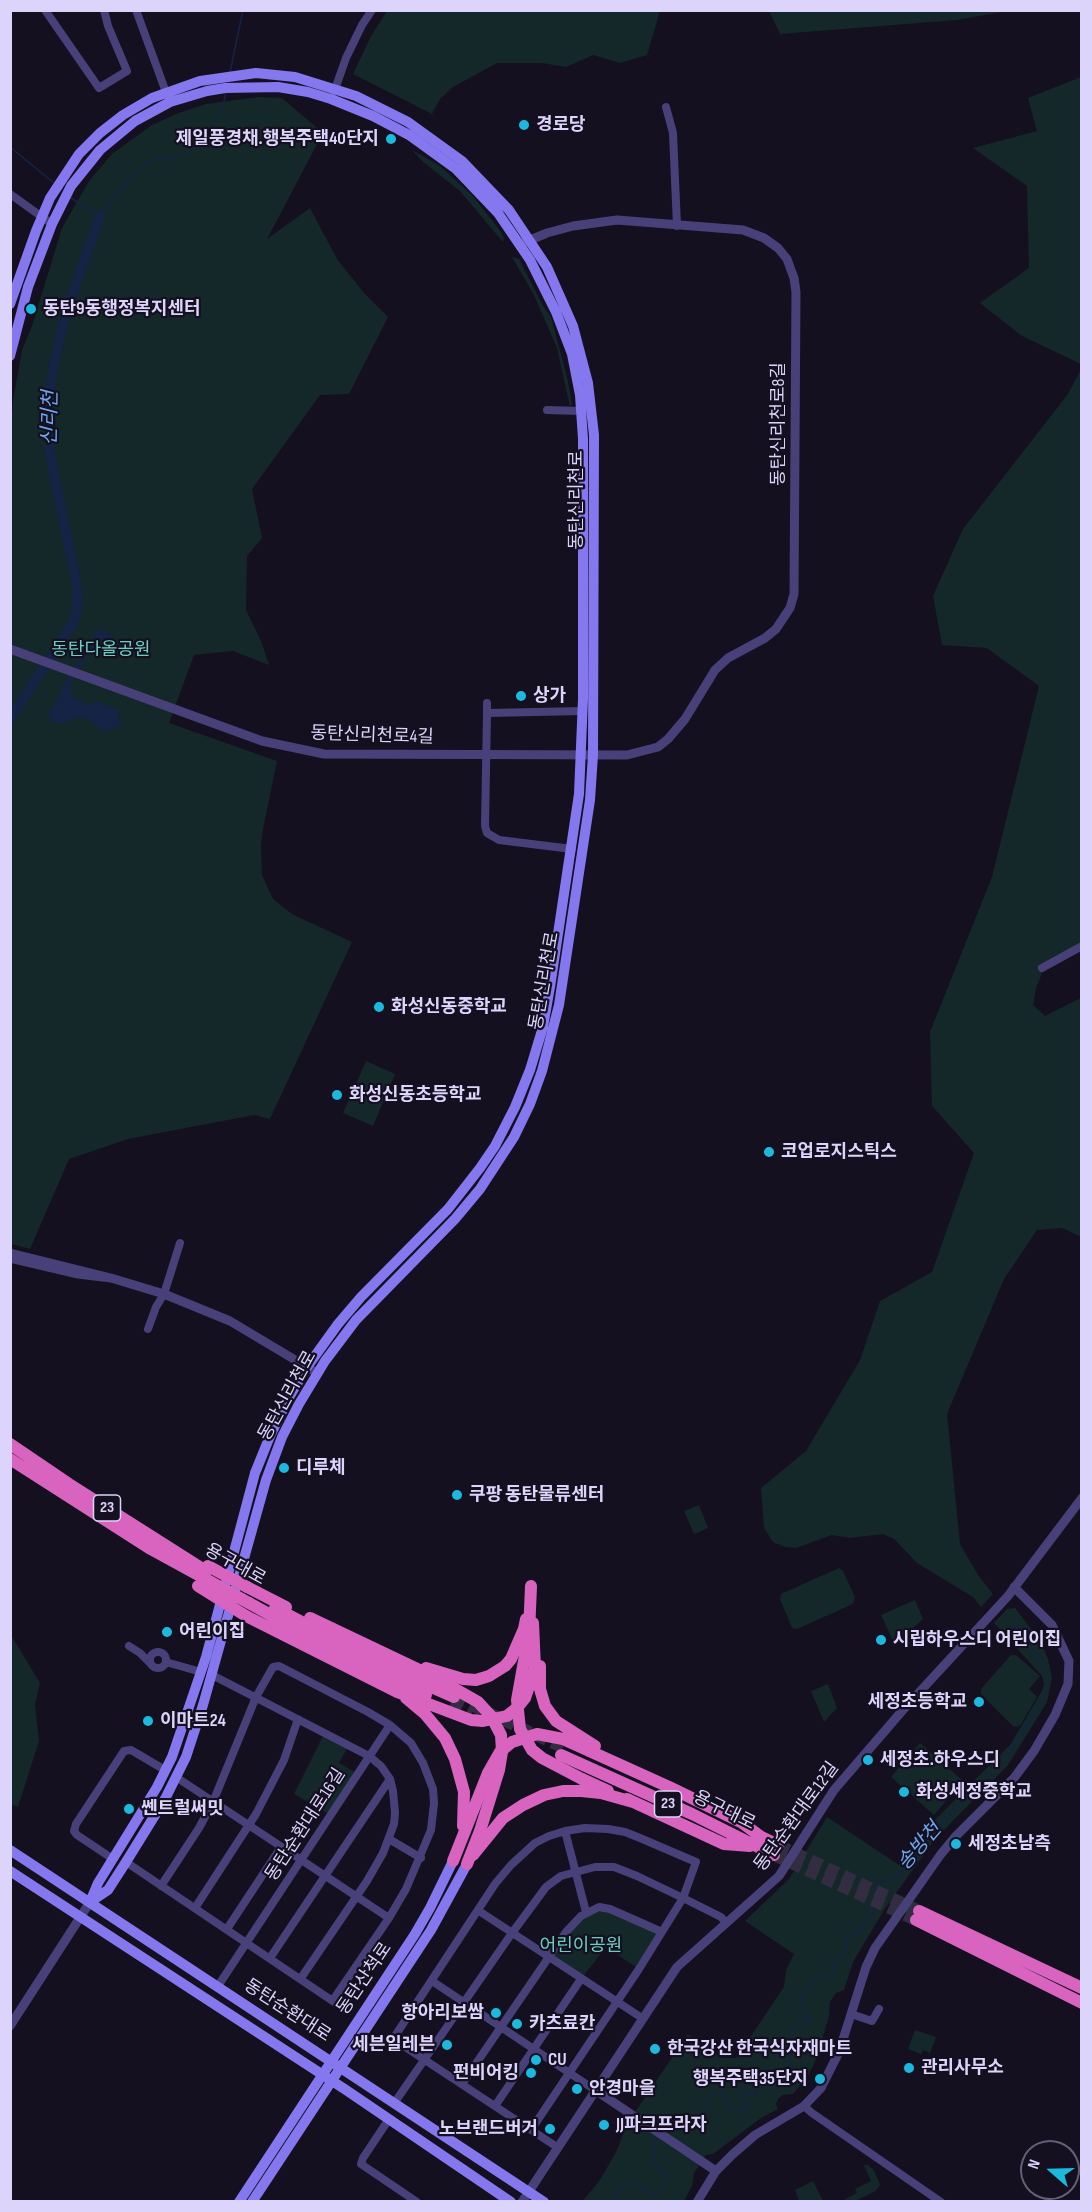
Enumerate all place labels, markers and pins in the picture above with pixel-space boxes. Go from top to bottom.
place label: 경로당 [536,114,586,136]
marker: 경로당 [517,118,531,132]
place label: 제일풍경채.행복주택40단지 [176,128,379,150]
marker: 제일풍경채.행복주택40단지 [384,132,398,146]
place label: 동탄9동행정복지센터 [43,298,201,320]
marker: 동탄9동행정복지센터 [24,302,38,316]
place label: 상가 [533,685,566,707]
marker: 상가 [514,689,528,703]
place label: 화성신동중학교 [391,996,507,1018]
marker: 화성신동중학교 [372,1000,386,1014]
place label: 화성신동초등학교 [349,1084,481,1106]
marker: 화성신동초등학교 [330,1088,344,1102]
place label: 코업로지스틱스 [781,1141,897,1163]
marker: 코업로지스틱스 [762,1145,776,1159]
place label: 디루체 [296,1457,346,1479]
marker: 디루체 [277,1461,291,1475]
place label: 쿠팡 동탄물류센터 [469,1484,604,1506]
marker: 쿠팡 동탄물류센터 [450,1488,464,1502]
place label: 어린이집 [179,1621,245,1643]
marker: 어린이집 [160,1625,174,1639]
place label: 시립하우스디 어린이집 [893,1629,1061,1651]
marker: 시립하우스디 어린이집 [874,1633,888,1647]
place label: 세정초등학교 [868,1691,967,1713]
marker: 세정초등학교 [972,1695,986,1709]
place label: 이마트24 [160,1710,226,1732]
marker: 이마트24 [141,1714,155,1728]
place label: 세정초.하우스디 [880,1749,1000,1771]
marker: 세정초.하우스디 [861,1753,875,1767]
place label: 화성세정중학교 [916,1781,1032,1803]
marker: 화성세정중학교 [897,1785,911,1799]
place label: 쎈트럴써밋 [141,1798,224,1820]
marker: 쎈트럴써밋 [122,1802,136,1816]
place label: 세정초남측 [968,1833,1051,1855]
marker: 세정초남측 [949,1837,963,1851]
place label: 항아리보쌈 [401,2002,484,2024]
marker: 항아리보쌈 [489,2006,503,2020]
place label: 카츠료칸 [529,2013,595,2035]
marker: 카츠료칸 [510,2017,524,2031]
place label: 세븐일레븐 [352,2034,435,2056]
marker: 세븐일레븐 [440,2038,454,2052]
place label: 한국강산 한국식자재마트 [667,2038,852,2060]
marker: 한국강산 한국식자재마트 [648,2042,662,2056]
place label: CU [548,2049,567,2071]
marker: CU [529,2053,543,2067]
place label: 관리사무소 [921,2057,1004,2079]
marker: 관리사무소 [902,2061,916,2075]
place label: 펀비어킹 [453,2062,519,2084]
marker: 펀비어킹 [524,2066,538,2080]
place label: 행복주택35단지 [693,2068,808,2090]
marker: 행복주택35단지 [813,2072,827,2086]
place label: 안경마을 [589,2078,655,2100]
marker: 안경마을 [570,2082,584,2096]
place label: JJ파크프라자 [616,2114,707,2136]
place label: 노브랜드버거 [439,2118,538,2140]
marker: JJ파크프라자 [597,2118,611,2132]
marker: 노브랜드버거 [543,2122,557,2136]

